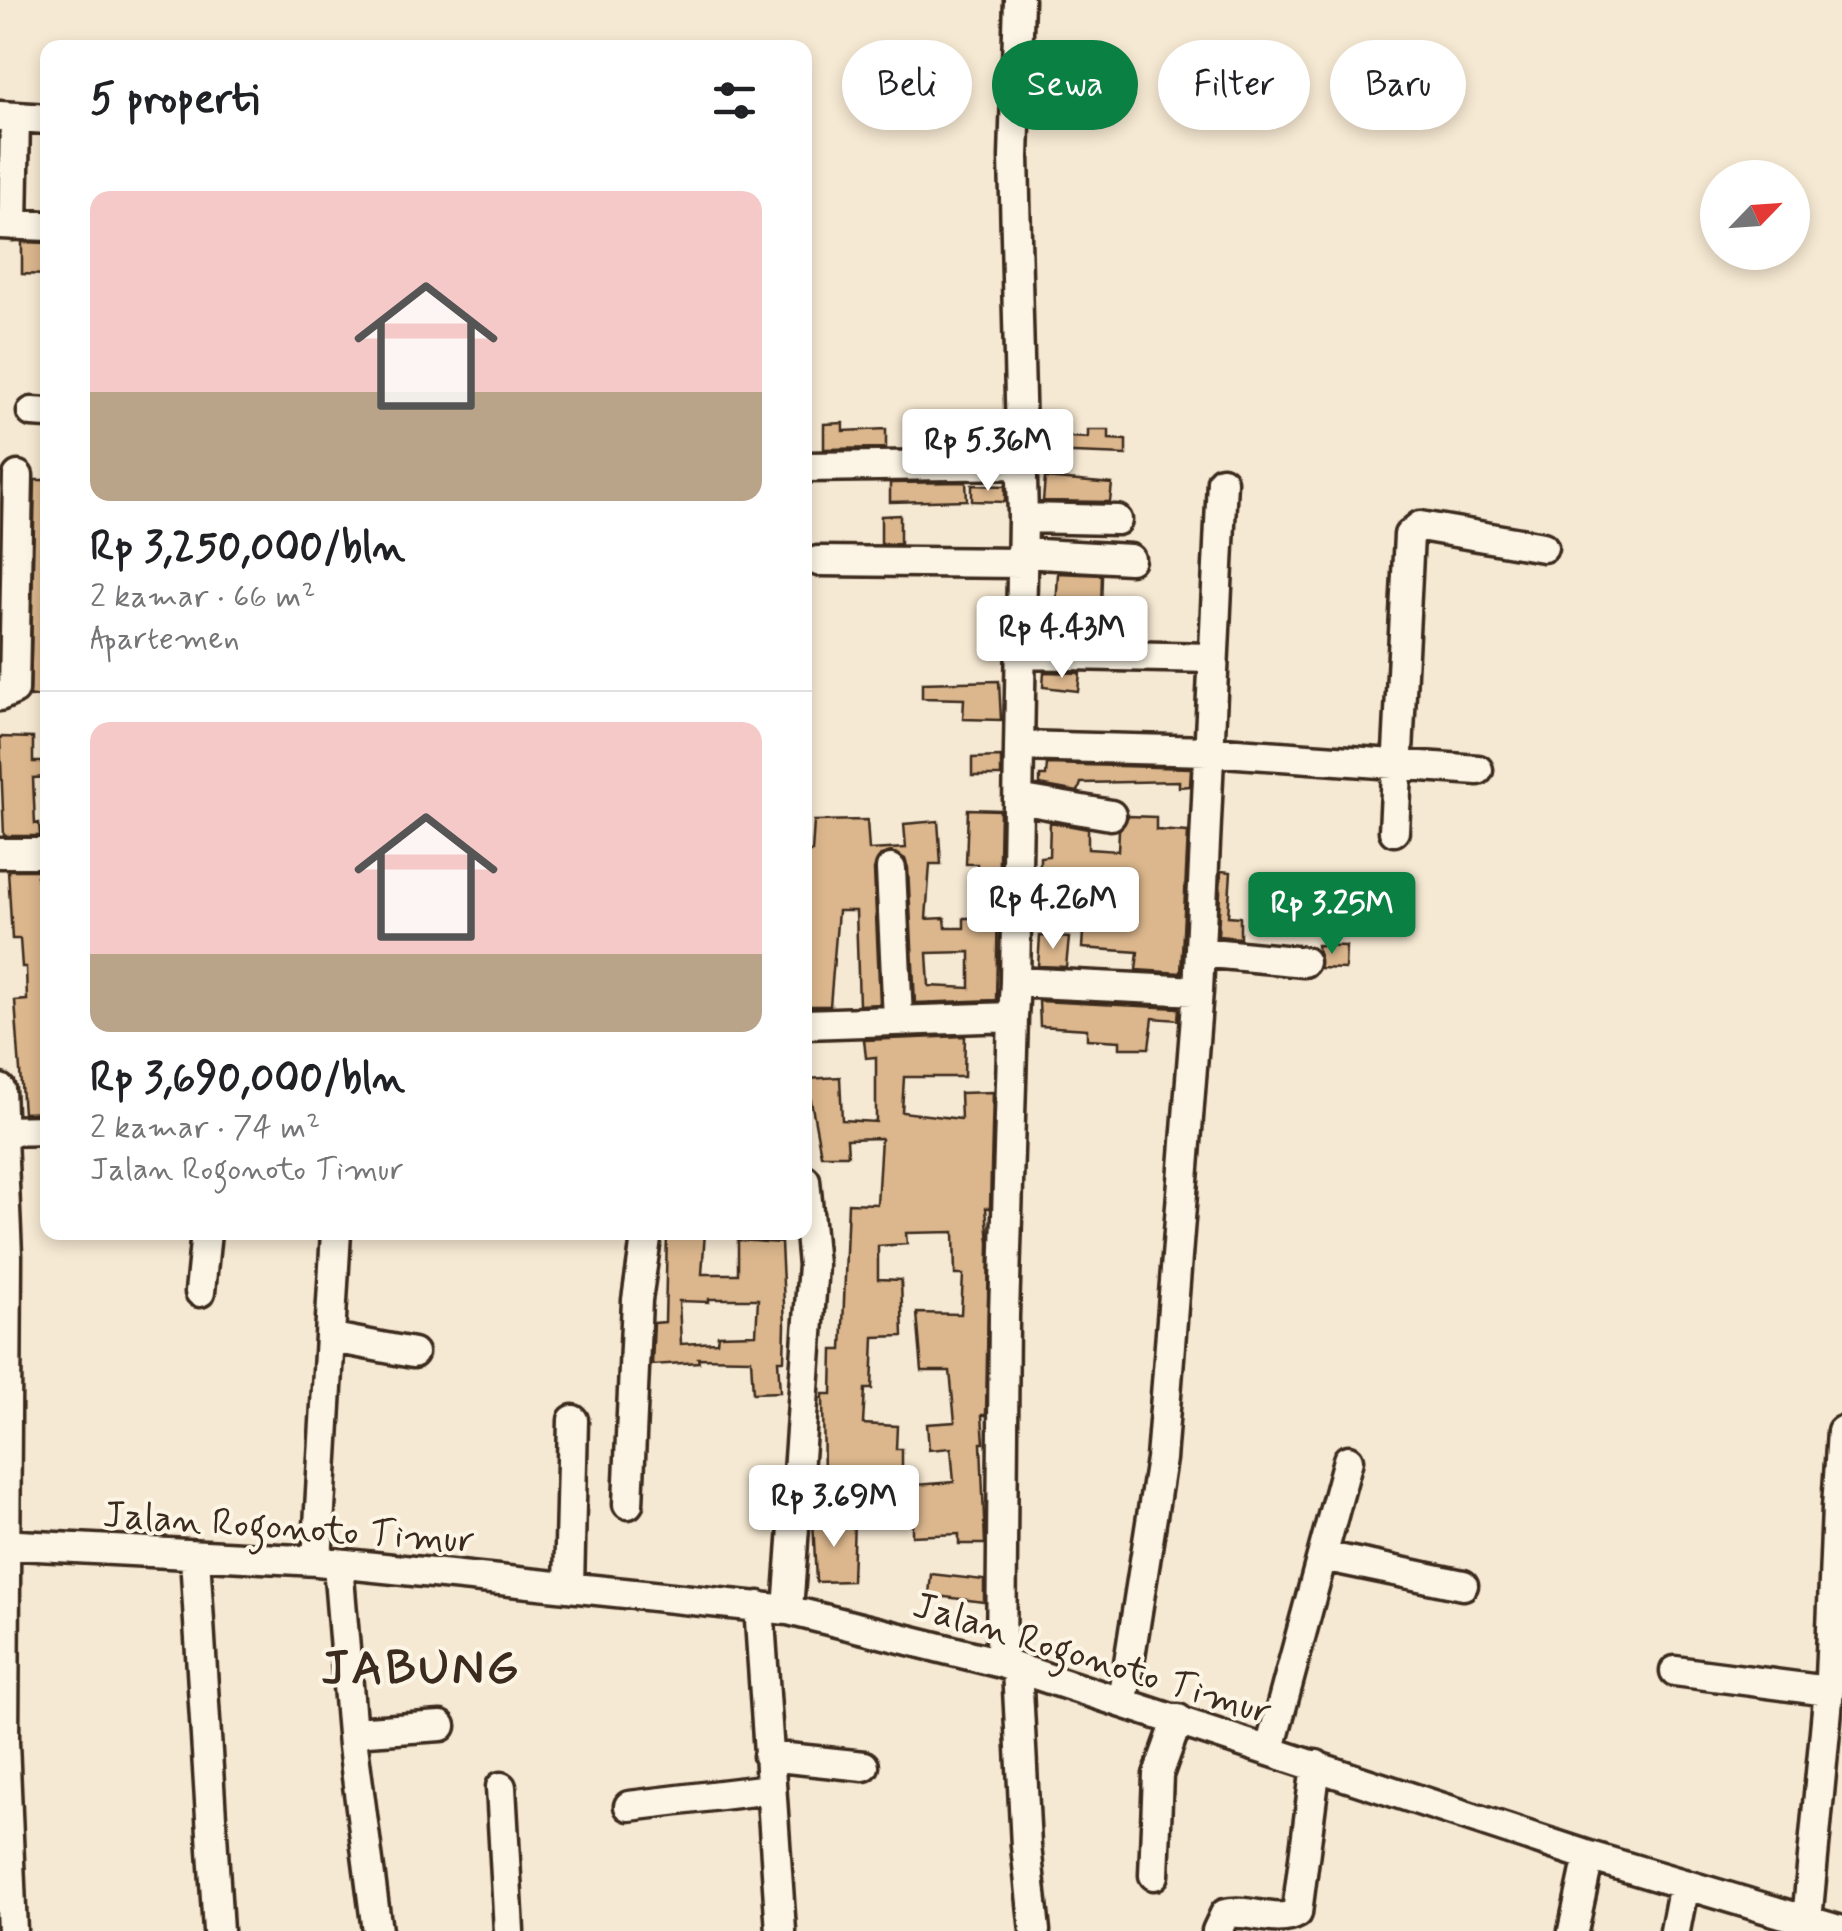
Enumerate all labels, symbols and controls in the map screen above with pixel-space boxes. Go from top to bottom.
chip: Beli [842,40,972,130]
chip: Sewa [992,40,1138,130]
chip: Filter [1158,40,1310,130]
chip: Baru [1330,40,1466,130]
text: 5 properti [90,73,259,128]
icon: filters [707,73,762,128]
north arrow [1700,160,1810,270]
map controls [1700,160,1810,270]
icon: home [336,256,516,436]
pin: Rp 5.36M [885,409,1091,494]
text: Rp 5.36M [924,420,1052,462]
text: Rp 3,250,000/bln [90,521,405,576]
text: 2 kamar · 66 m² [90,576,315,618]
pin: Rp 4.43M [959,596,1165,681]
text: Rp 4.43M [999,607,1125,649]
text: Apartemen [90,618,240,660]
icon: home [336,787,516,967]
pin: Rp 4.26M [950,867,1156,952]
pin: Rp 3.25M [1229,872,1435,957]
text: Rp 4.26M [989,878,1117,920]
text: Rp 3.25M [1270,883,1394,925]
text: Rp 3,690,000/bln [90,1052,405,1107]
text: 2 kamar · 74 m² [90,1107,320,1149]
text: Jalan Rogonoto Timur [90,1149,404,1191]
pin: Rp 3.69M [731,1465,937,1550]
text: Rp 3.69M [771,1476,897,1518]
street label: Jalan Rogonoto Timur [101,1491,476,1570]
street label: Jalan Rogonoto Timur [906,1582,1278,1741]
district label: JABUNG [321,1638,521,1701]

